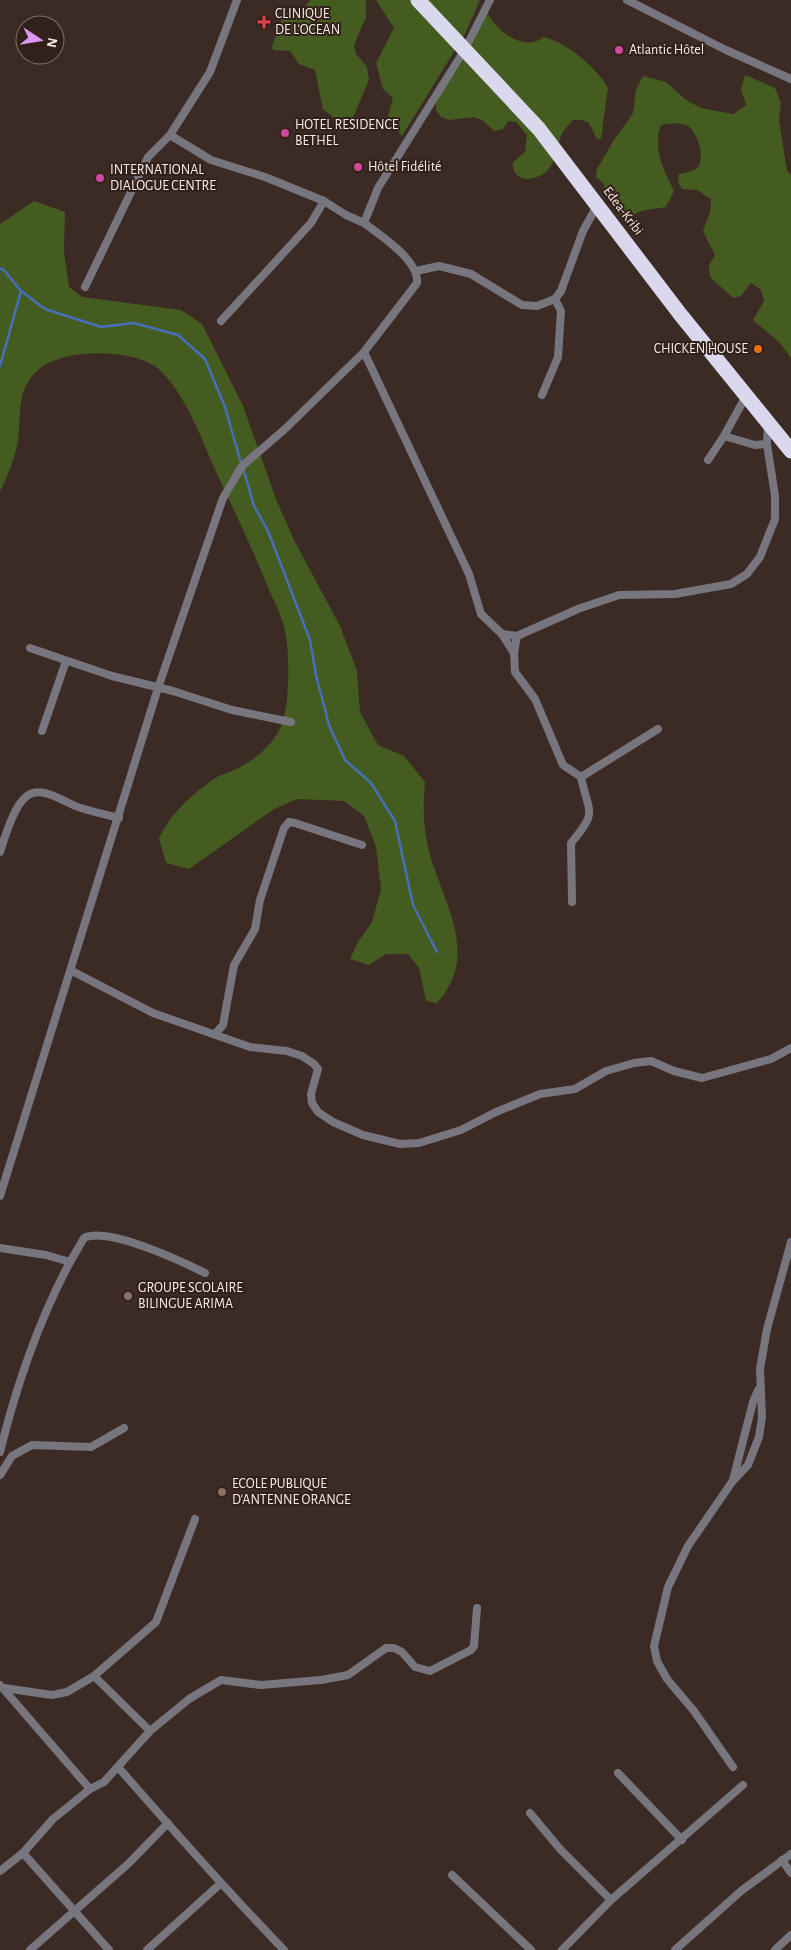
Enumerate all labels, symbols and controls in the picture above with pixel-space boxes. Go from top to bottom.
place label: CLINIQUE DE L'OCEAN [275,7,340,37]
north arrow [15,15,65,65]
marker: CLINIQUE DE L'OCEAN [257,15,271,29]
text: N [44,36,60,49]
place label: Atlantic Hôtel [629,43,704,57]
marker: Atlantic Hôtel [613,44,625,56]
place label: HOTEL RESIDENCE BETHEL [295,118,399,148]
marker: HOTEL RESIDENCE BETHEL [279,127,291,139]
place label: Hôtel Fidélité [368,160,441,174]
marker: Hôtel Fidélité [352,161,364,173]
place label: INTERNATIONAL DIALOGUE CENTRE [110,163,216,193]
marker: INTERNATIONAL DIALOGUE CENTRE [94,172,106,184]
street label: Edea-Kribi [600,184,646,238]
place label: CHICKEN HOUSE [654,342,748,356]
marker: CHICKEN HOUSE [752,343,764,355]
place label: GROUPE SCOLAIRE BILINGUE ARIMA [138,1281,243,1311]
marker: GROUPE SCOLAIRE BILINGUE ARIMA [122,1290,134,1302]
place label: ECOLE PUBLIQUE D'ANTENNE ORANGE [232,1477,351,1507]
marker: ECOLE PUBLIQUE D'ANTENNE ORANGE [216,1486,228,1498]

